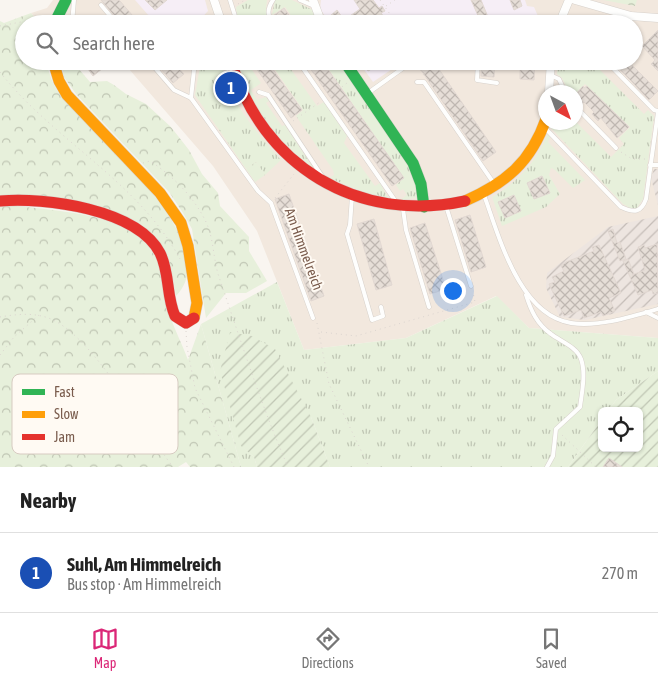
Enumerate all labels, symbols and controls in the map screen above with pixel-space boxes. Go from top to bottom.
search box [15,15,643,70]
icon: search [33,29,61,57]
text: Search here [73,32,155,54]
pin: 1 [215,69,247,107]
north arrow [538,85,583,130]
street label: Am Himmelreich [282,206,326,292]
your location [440,278,466,304]
legend [12,374,178,454]
text: Fast [54,384,75,400]
text: Slow [54,406,79,422]
map controls [598,407,643,452]
button: locate [598,407,643,452]
text: Jam [54,429,75,445]
text: Nearby [20,488,76,512]
text: Suhl, Am Himmelreich [67,553,221,575]
text: 1 [32,564,40,582]
text: 270 m [602,564,638,582]
text: Bus stop · Am Himmelreich [67,575,222,593]
tab: Map [91,625,119,671]
tab: Directions [301,625,354,671]
tab: Saved [536,625,567,671]

